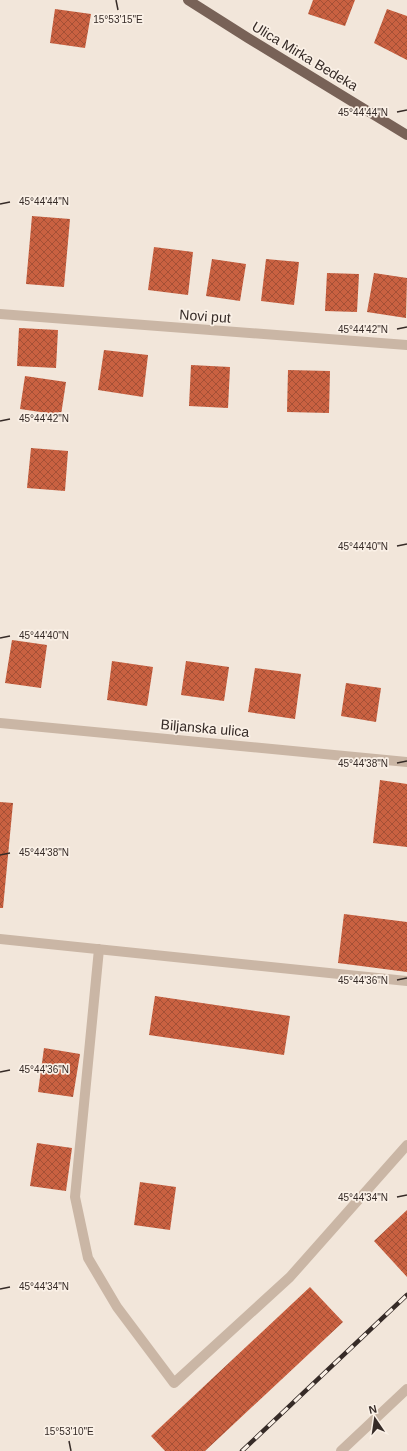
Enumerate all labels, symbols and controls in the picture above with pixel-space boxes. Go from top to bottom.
text: 15°53'15"E [93,14,143,25]
street label: Ulica Mirka Bedeka [249,18,361,94]
text: 45°44'44"N [338,107,388,118]
text: 45°44'44"N [19,196,69,207]
street label: Novi put [179,306,231,326]
text: 45°44'42"N [338,324,388,335]
text: 45°44'42"N [19,413,69,424]
text: 45°44'40"N [338,541,388,552]
text: 45°44'40"N [19,630,69,641]
street label: Biljanska ulica [160,716,250,740]
text: 45°44'38"N [338,758,388,769]
text: 45°44'38"N [19,847,69,858]
text: 45°44'36"N [338,975,388,986]
text: 45°44'36"N [19,1064,69,1075]
text: 45°44'34"N [338,1192,388,1203]
text: 45°44'34"N [19,1281,69,1292]
north arrow [355,1399,395,1439]
text: N [368,1403,378,1416]
text: 15°53'10"E [44,1426,94,1437]

